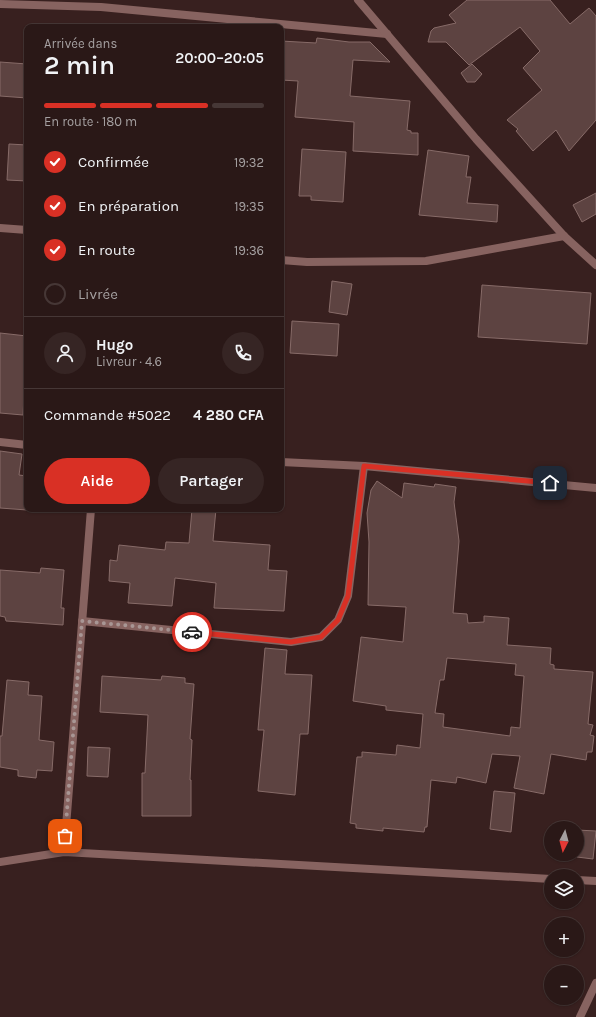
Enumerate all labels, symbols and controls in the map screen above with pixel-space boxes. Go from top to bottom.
text: Arrivée dans [44,36,117,51]
text: 20:00–20:05 [175,49,264,67]
text: 2 min [44,50,115,81]
text: En route · 180 m [44,114,137,129]
icon: check [44,151,66,173]
text: Confirmée [78,153,149,171]
text: 19:32 [234,155,264,170]
icon: check [44,195,66,217]
text: En préparation [78,197,179,215]
text: 19:35 [234,199,264,214]
icon: check [44,239,66,261]
text: En route [78,241,135,259]
text: 19:36 [234,243,264,258]
text: Livrée [78,285,118,303]
button: person [44,332,86,374]
button: phone [222,332,264,374]
text: Hugo [96,336,133,354]
text: Livreur · 4.6 [96,354,162,369]
text: Commande #5022 [44,406,171,424]
text: 4 280 CFA [193,406,264,424]
button: Aide [44,458,150,504]
button: Partager [158,458,264,504]
pin [533,466,567,500]
icon: home [539,472,561,494]
courier [172,612,212,652]
icon: car [181,621,203,643]
pin [48,819,82,853]
north arrow [544,821,584,861]
map controls [544,821,584,1005]
icon: bag [54,825,76,847]
button: layers [544,869,584,909]
button: + [544,917,584,957]
button: − [544,965,584,1005]

